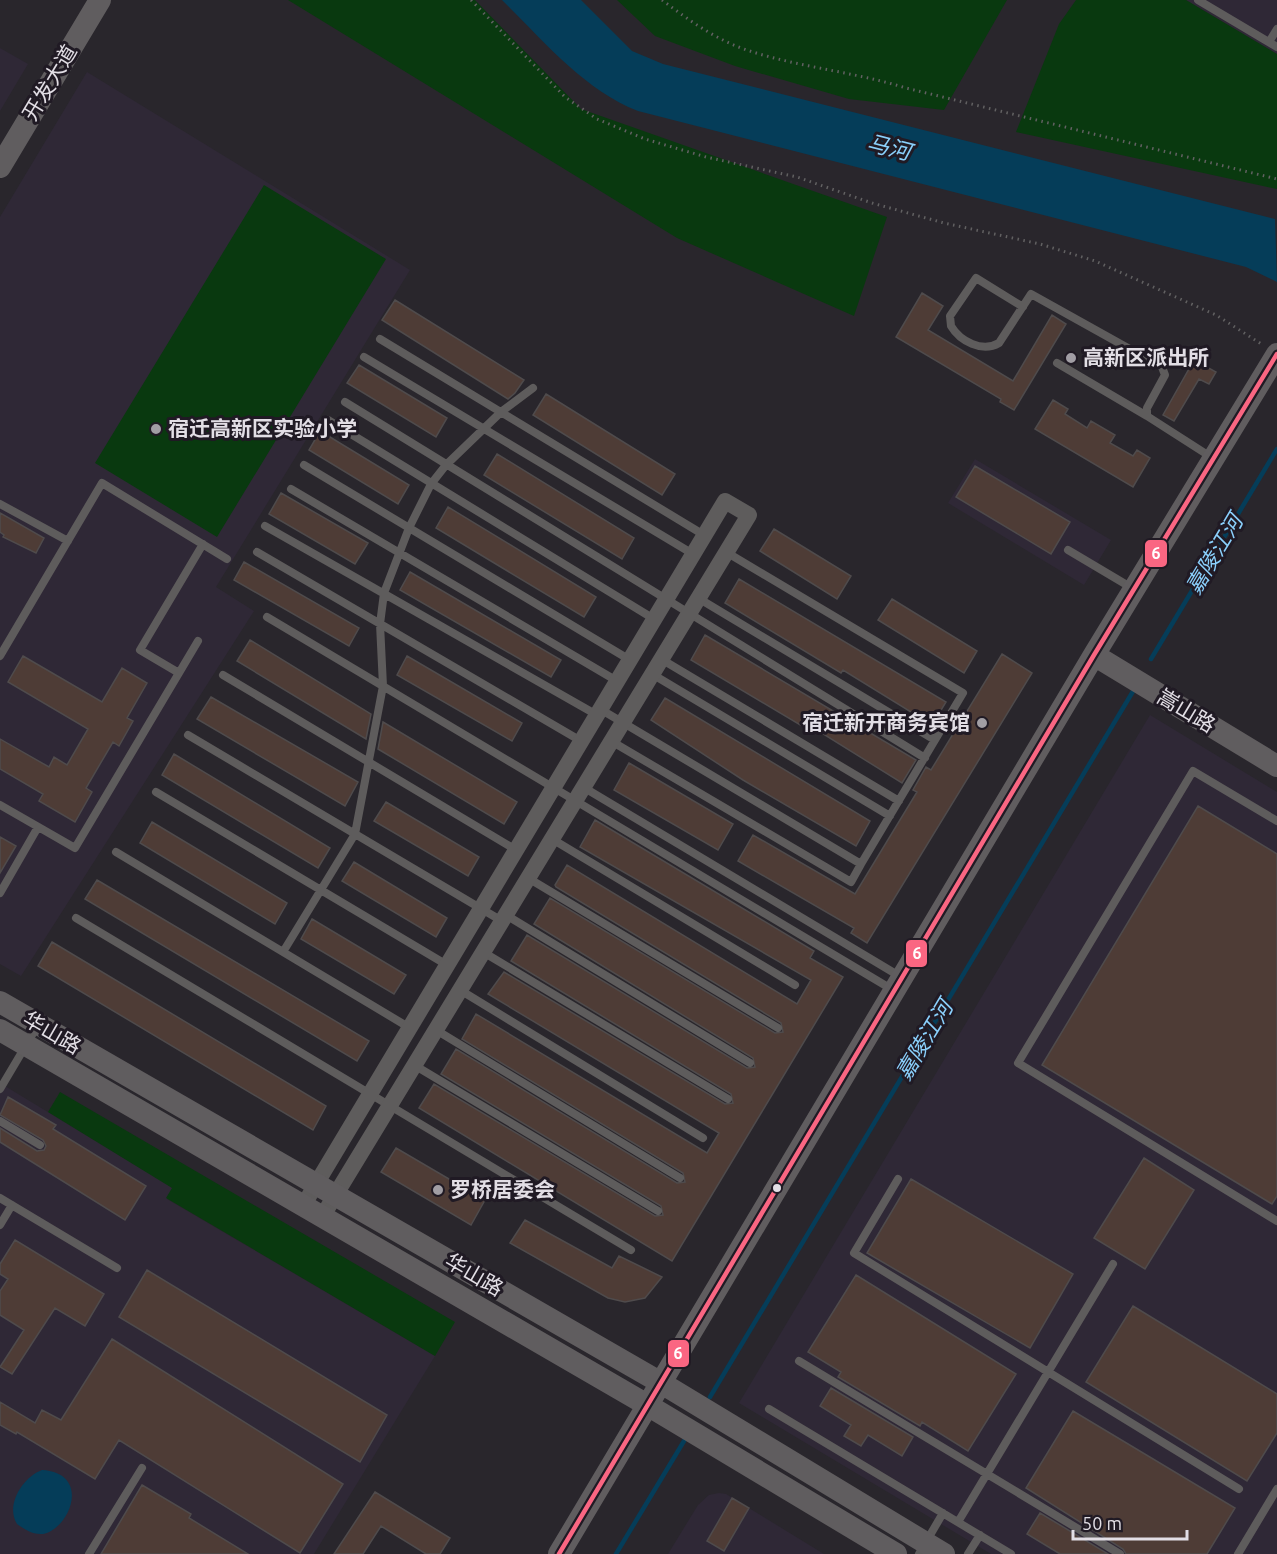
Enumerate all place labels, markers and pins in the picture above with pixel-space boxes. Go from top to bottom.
place label: 高新区派出所 [1083,345,1209,369]
marker: 高新区派出所 [1064,351,1078,365]
place label: 宿迁高新区实验小学 [168,416,357,440]
marker: 宿迁高新区实验小学 [149,422,163,436]
place label: 宿迁新开商务宾馆 [802,710,970,734]
marker: 宿迁新开商务宾馆 [975,716,989,730]
place label: 罗桥居委会 [450,1177,555,1201]
unlabelled marker [771,1182,783,1194]
marker: 罗桥居委会 [431,1183,445,1197]

